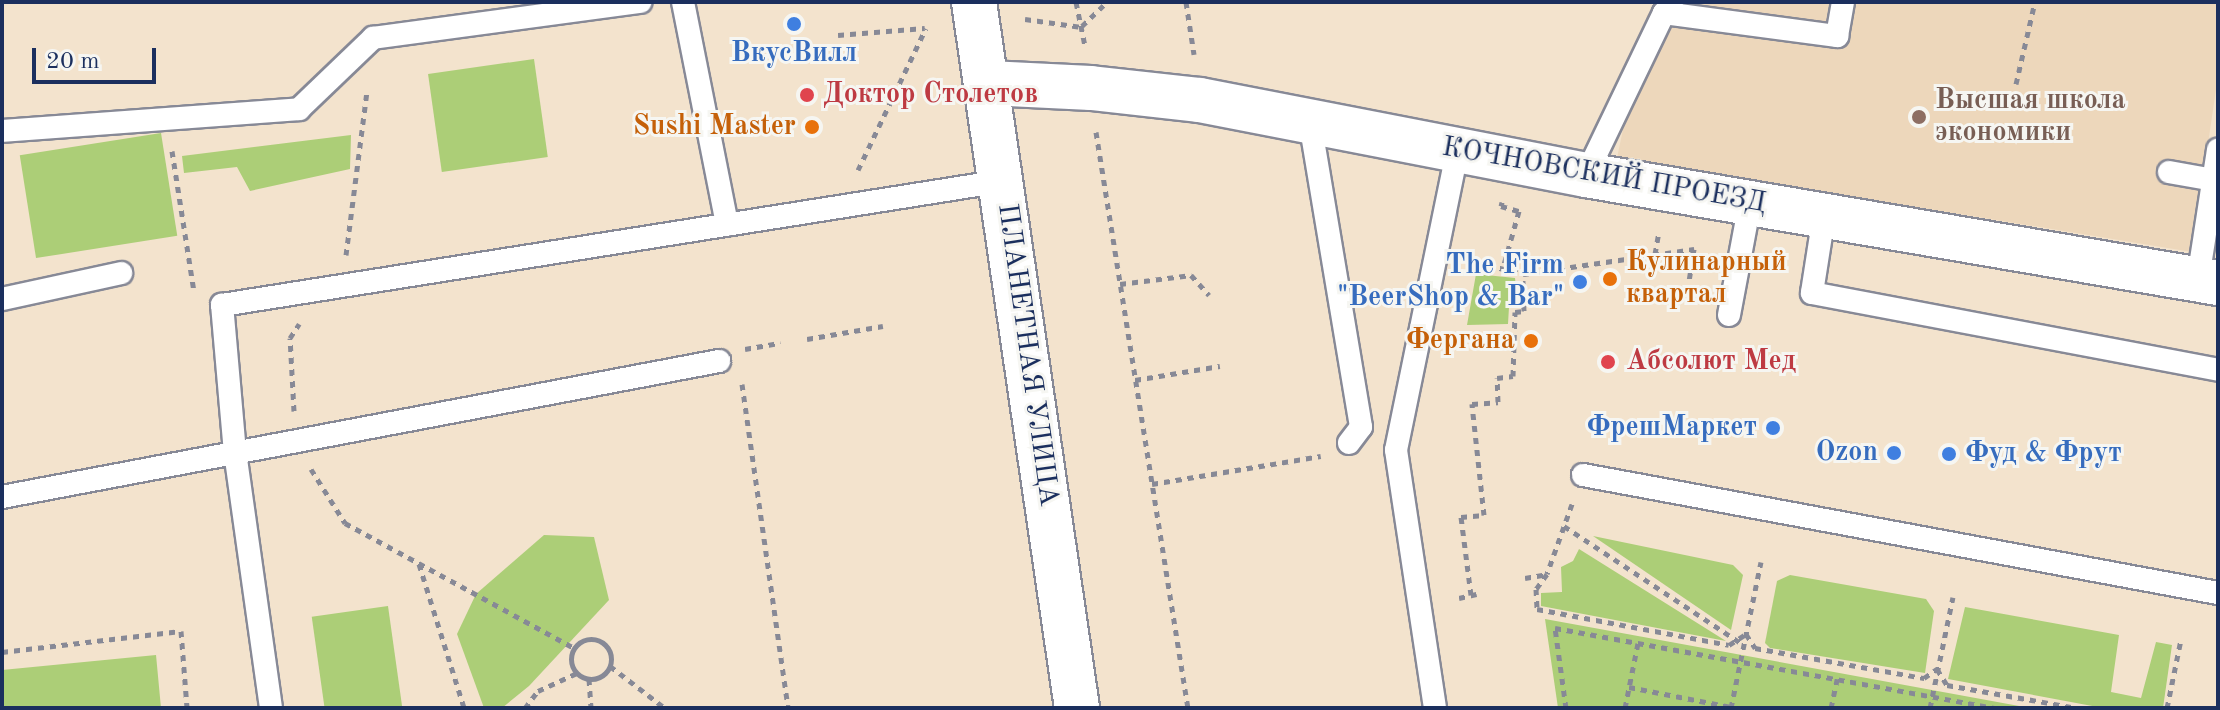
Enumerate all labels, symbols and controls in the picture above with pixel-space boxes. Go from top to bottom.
marker: ВкусВилл [785,15,803,33]
scale bar [36,32,160,82]
place label: ВкусВилл [731,37,857,71]
text: 20 m [46,50,100,74]
place label: Доктор Столетов [823,78,1038,112]
place label: Высшая школа экономики [1935,84,2126,150]
marker: Доктор Столетов [798,86,816,104]
marker: Высшая школа экономики [1910,108,1928,126]
place label: Sushi Master [633,110,796,144]
marker: Sushi Master [803,118,821,136]
street label: КОЧНОВСКИЙ ПРОЕЗД [1439,131,1769,221]
street label: ПЛАНЕТНАЯ УЛИЦА [989,202,1065,508]
place label: Кулинарный квартал [1626,246,1787,312]
place label: The Firm "BeerShop & Bar" [1337,249,1564,315]
marker: Кулинарный квартал [1601,270,1619,288]
marker: The Firm "BeerShop & Bar" [1571,273,1589,291]
place label: Фергана [1406,324,1515,358]
marker: Фергана [1522,332,1540,350]
place label: Абсолют Мед [1626,345,1796,379]
marker: Абсолют Мед [1597,351,1619,373]
place label: ФрешМаркет [1586,411,1757,445]
marker: ФрешМаркет [1764,419,1782,437]
place label: Ozon [1816,436,1878,470]
place label: Фуд & Фрут [1965,437,2122,471]
marker: Ozon [1885,444,1903,462]
marker: Фуд & Фрут [1940,445,1958,463]

